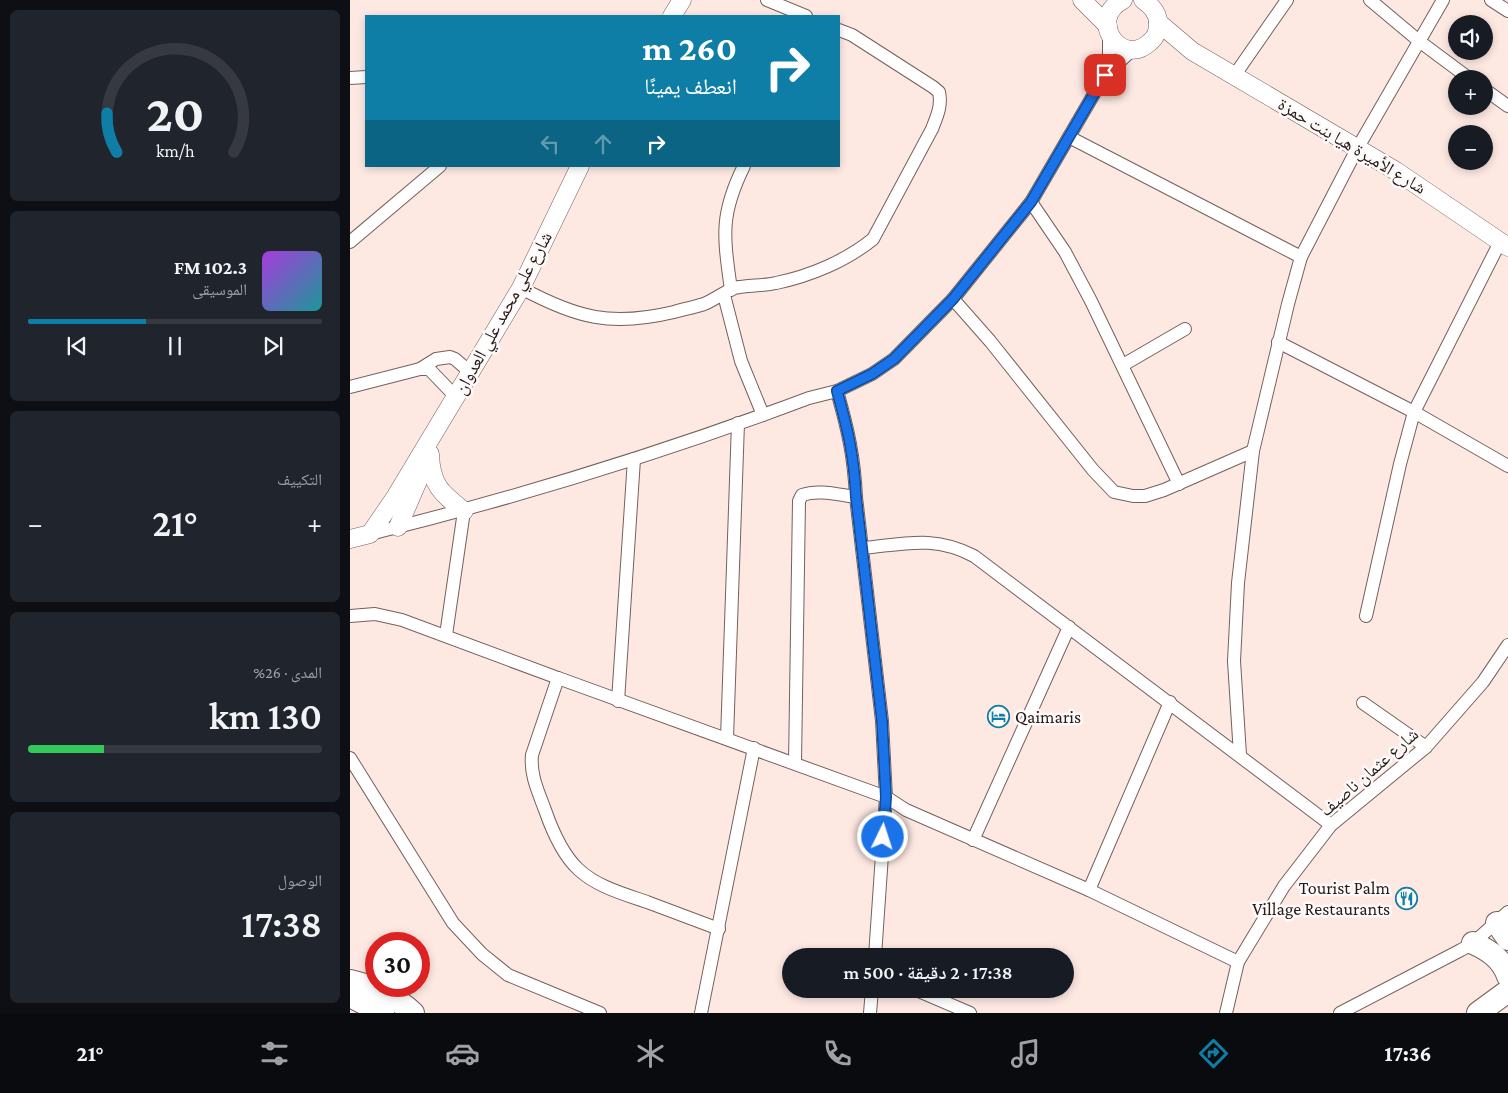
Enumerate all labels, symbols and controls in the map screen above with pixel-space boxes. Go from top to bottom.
map controls [1448,15,1493,170]
button: sound [1448,15,1493,60]
text: 260 m [642,29,737,68]
icon: right [755,35,820,100]
pin [1084,54,1126,96]
icon: arrive [1091,61,1119,89]
button: + [1448,70,1493,115]
text: انعطف يمينًا [644,74,737,99]
text: 20 [146,84,204,142]
street label: شارع الأميرة هيا بنت حمزة [1274,94,1430,199]
button: − [1448,125,1493,170]
icon: left [536,130,564,158]
icon: ahead [589,130,617,158]
icon: right [642,130,670,158]
text: km/h [156,141,195,161]
street label: شارع علي محمد علي العدوان [450,228,560,400]
text: 102.3 FM [174,257,247,278]
text: الموسيقى [192,281,247,298]
icon: previous [63,332,91,360]
icon: pause [161,332,189,360]
icon: next [259,332,287,360]
text: التكييف [277,471,322,488]
text: 21° [152,502,198,544]
text: − [28,508,43,539]
text: + [307,508,322,539]
text: المدى · 26% [253,664,322,681]
text: 130 km [209,695,322,737]
hotel icon: Qaimaris [987,705,1011,729]
place label: Qaimaris [1015,707,1081,727]
street label: شارع عثمان ناصيف [1316,724,1423,821]
position arrow [856,810,908,862]
text: الوصول [278,872,322,889]
place label: Tourist Palm Village Restaurants [1252,878,1391,919]
restaurant icon: Tourist Palm Village Restaurants [1394,886,1418,910]
text: 17:38 [241,903,322,945]
speed limit sign: 30 [365,932,430,997]
text: 17:38 · 2 دقيقة · 500 m [844,962,1012,983]
icon: filters [257,1036,292,1071]
icon: car [445,1036,480,1071]
icon: climate [633,1036,668,1071]
icon: phone [820,1036,855,1071]
icon: music [1008,1036,1043,1071]
icon: directions [1196,1036,1231,1071]
text: 21° [76,1041,104,1066]
text: 17:36 [1384,1041,1432,1066]

